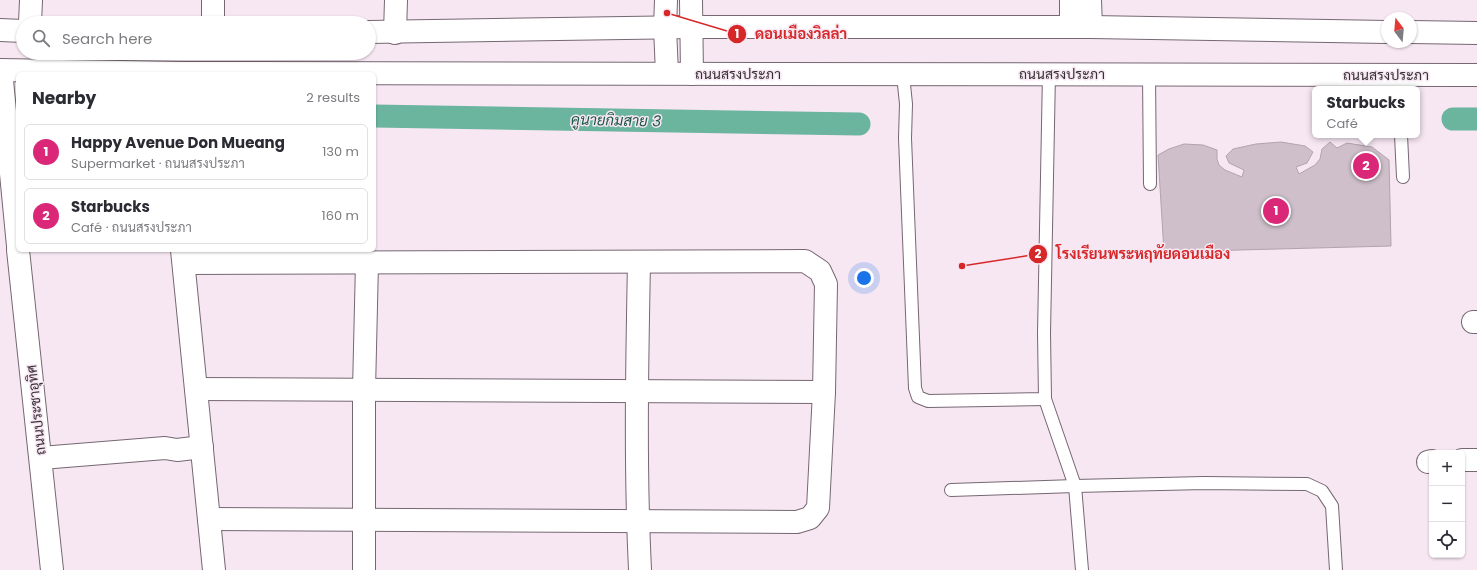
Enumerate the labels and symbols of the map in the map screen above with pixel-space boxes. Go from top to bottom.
north arrow [1381,12,1417,48]
callout: ดอนเมืองวิลล่า [727,20,855,47]
text: ดอนเมืองวิลล่า [755,23,847,44]
text: 1 [735,25,739,42]
street label: ถนนสรงประภา [695,64,781,84]
street label: ถนนสรงประภา [1019,64,1105,84]
street label: ถนนสรงประภา [1343,65,1429,85]
water label: คูนายกิมสาย 3 [571,109,661,131]
pin: 2 [1353,151,1379,181]
pin: 1 [1263,196,1289,226]
callout: โรงเรียนพระหฤทัยดอนเมือง [1028,241,1238,268]
text: โรงเรียนพระหฤทัยดอนเมือง [1055,243,1230,264]
text: 2 [1035,245,1042,262]
your location [854,268,874,288]
street label: ถนนประชาอุทิศ [21,364,51,456]

